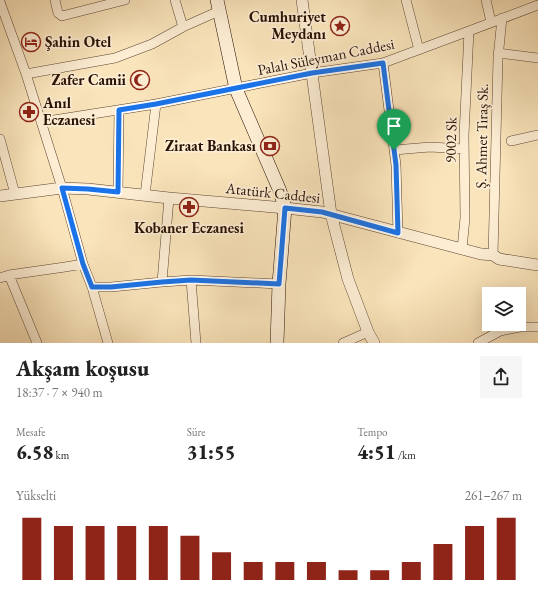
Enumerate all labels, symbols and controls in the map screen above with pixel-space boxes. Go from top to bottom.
place label: Cumhuriyet Meydanı [249,7,327,43]
place icon: Cumhuriyet Meydanı [329,15,351,37]
hotel icon: Şahin Otel [20,31,42,53]
place label: Şahin Otel [45,32,112,51]
street label: Palalı Süleyman Caddesi [256,34,396,79]
mosque icon: Zafer Camii [129,69,151,91]
place label: Zafer Camii [51,70,127,89]
street label: Ş. Ahmet Tıraş Sk. [471,83,492,189]
place label: Anıl Eczanesi [42,93,96,129]
pharmacy icon: Anıl Eczanesi [18,101,40,123]
pin [377,109,411,150]
icon: arrive [383,115,405,137]
street label: 9002 Sk [441,116,460,163]
bank icon: Ziraat Bankası [259,135,281,157]
place label: Ziraat Bankası [165,136,257,155]
street label: Atatürk Caddesi [224,178,322,207]
pharmacy icon: Kobaner Eczanesi [178,196,200,218]
place label: Kobaner Eczanesi [134,218,244,237]
map controls [482,287,526,331]
button: layers [482,287,526,331]
text: Akşam koşusu [16,354,149,383]
button: share [480,356,522,398]
text: 18:37 · 7 × 940 m [16,384,103,401]
text: Mesafe [16,425,45,439]
text: Süre [187,425,206,439]
text: Tempo [357,425,388,439]
text: 6.58 [16,439,53,465]
text: 31:55 [187,439,236,465]
text: 4:51 [357,439,396,465]
text: km [53,448,69,462]
text: /km [396,448,416,462]
text: Yükselti [16,487,56,504]
text: 261–267 m [465,487,522,504]

